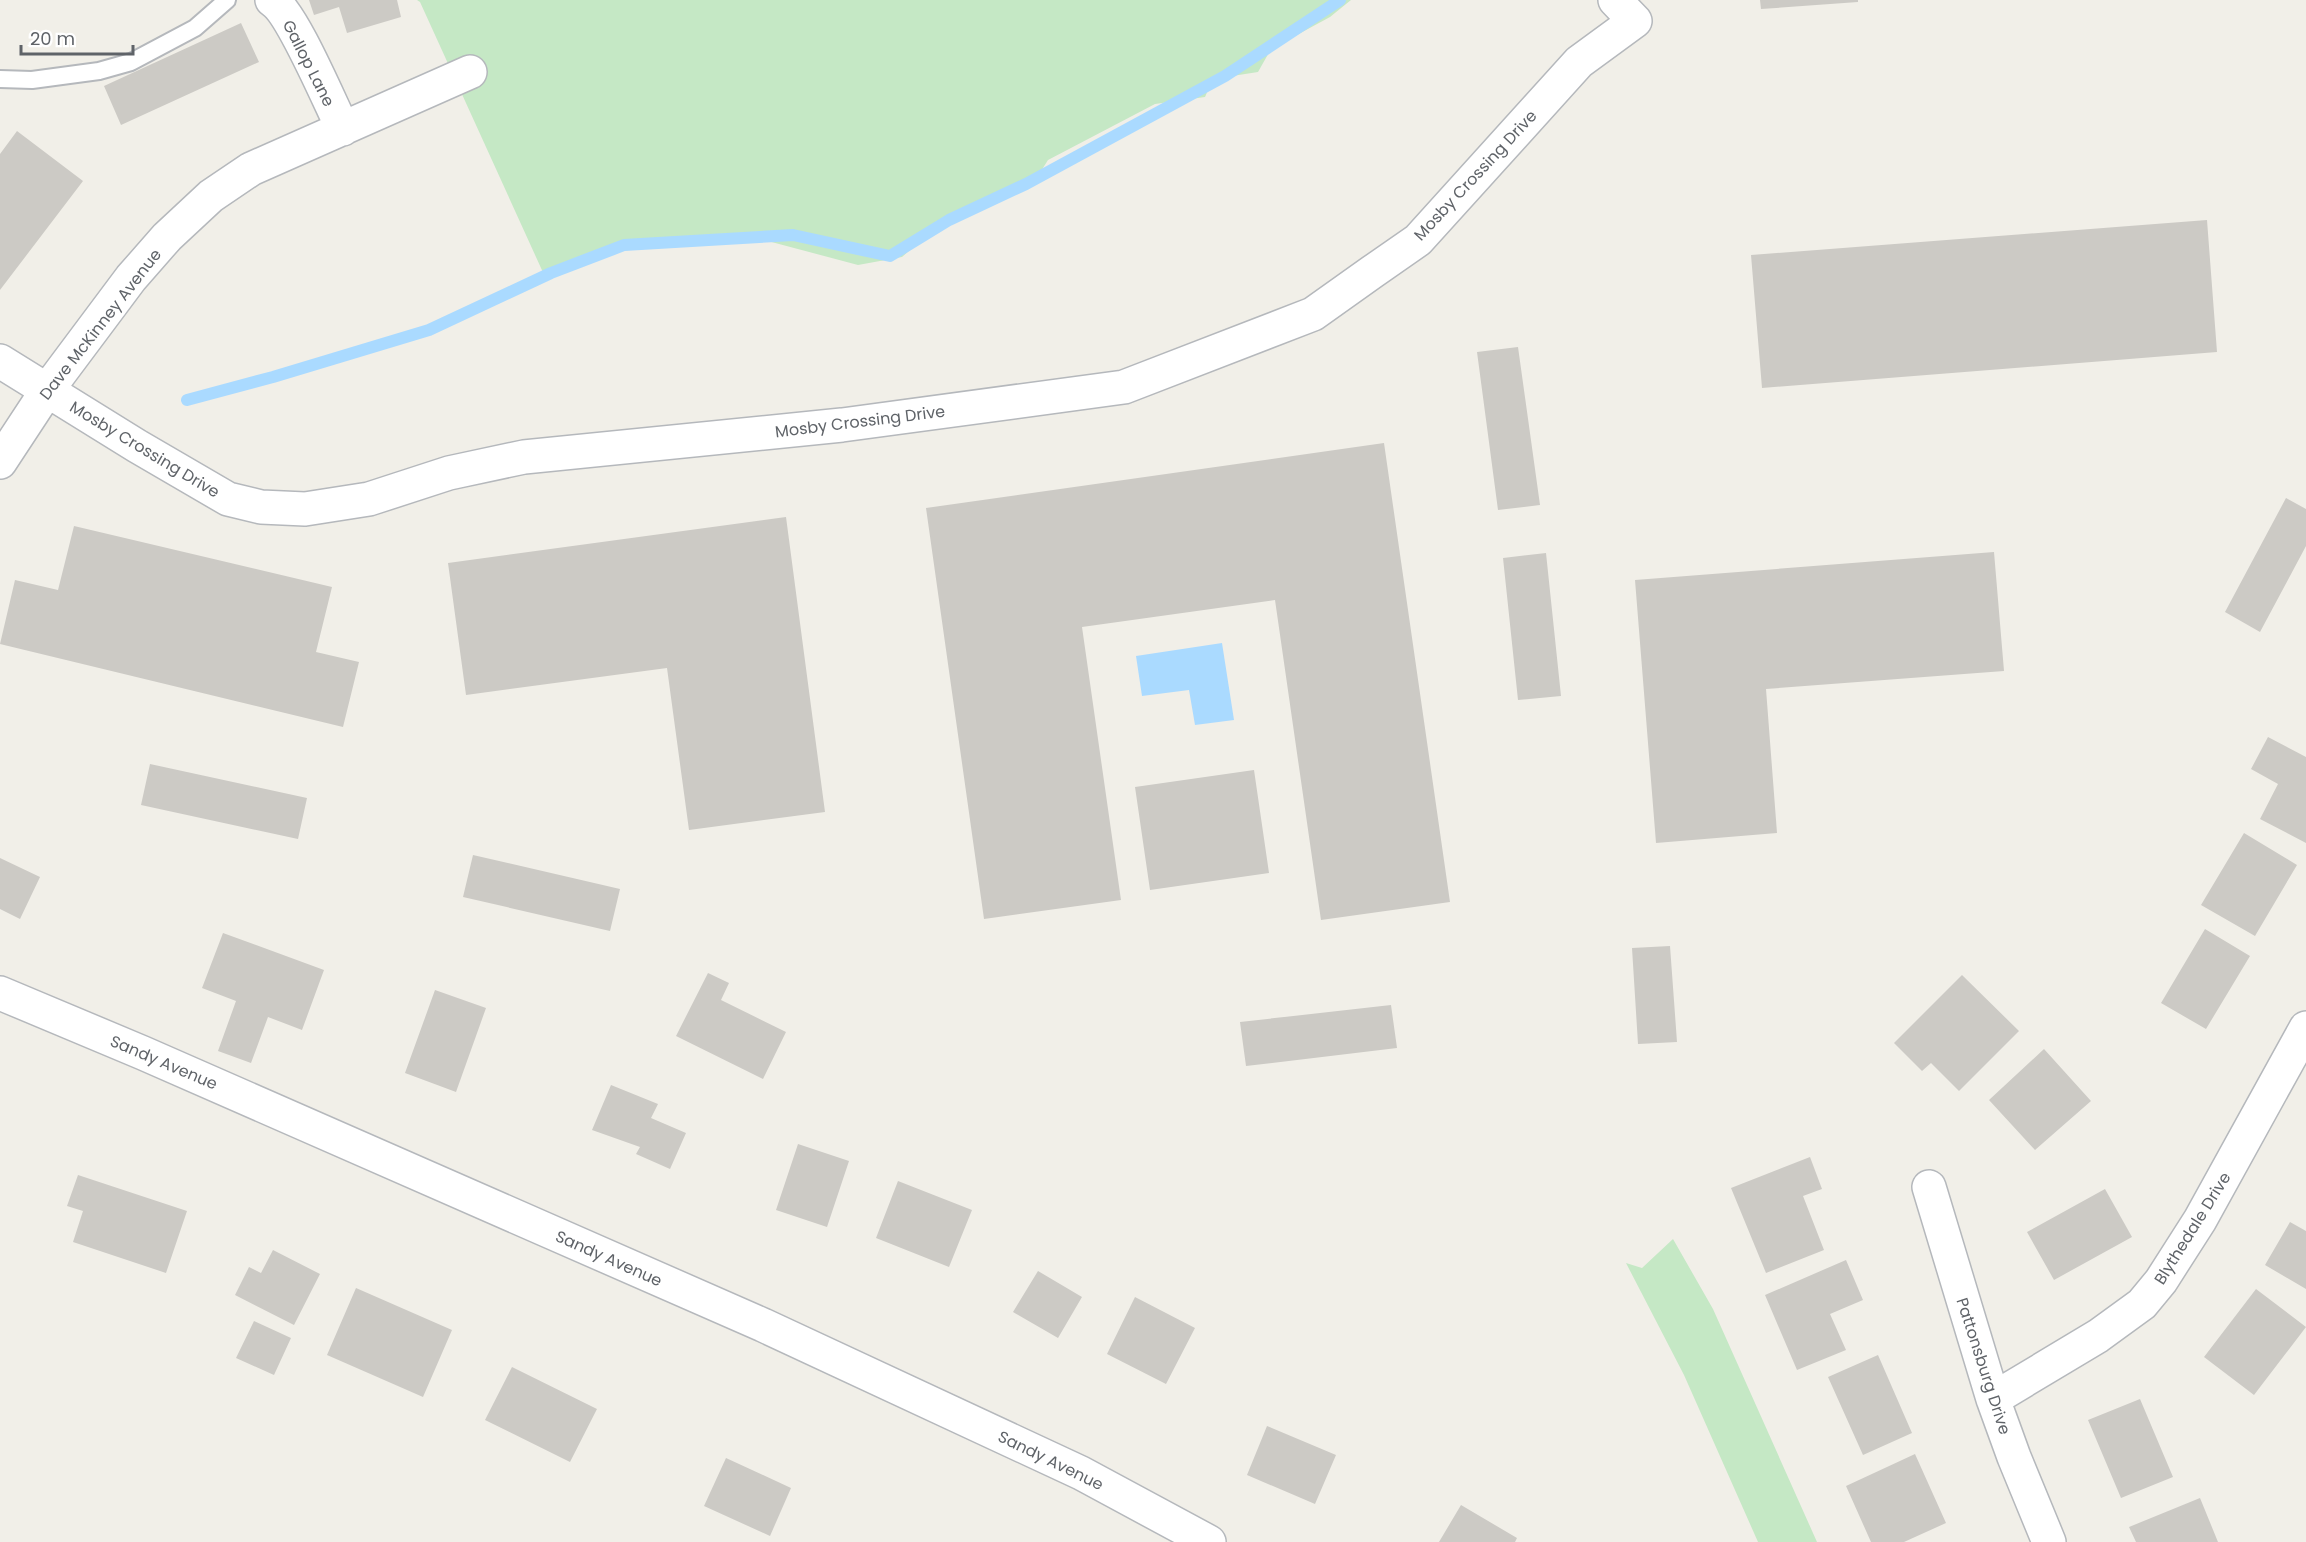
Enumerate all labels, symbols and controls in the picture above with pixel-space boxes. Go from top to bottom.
street label: Gallop Lane [277,16,340,111]
scale bar [21,18,134,56]
text: 20 m [30,26,75,51]
street label: Mosby Crossing Drive [1409,105,1542,246]
street label: Dave McKinney Avenue [34,244,167,405]
street label: Mosby Crossing Drive [65,396,224,503]
street label: Mosby Crossing Drive [774,400,946,443]
street label: Sandy Avenue [107,1029,221,1095]
street label: Blythedale Drive [2149,1168,2236,1289]
street label: Sandy Avenue [552,1225,666,1292]
street label: Pattonsburg Drive [1951,1295,2017,1438]
street label: Sandy Avenue [994,1425,1107,1496]

